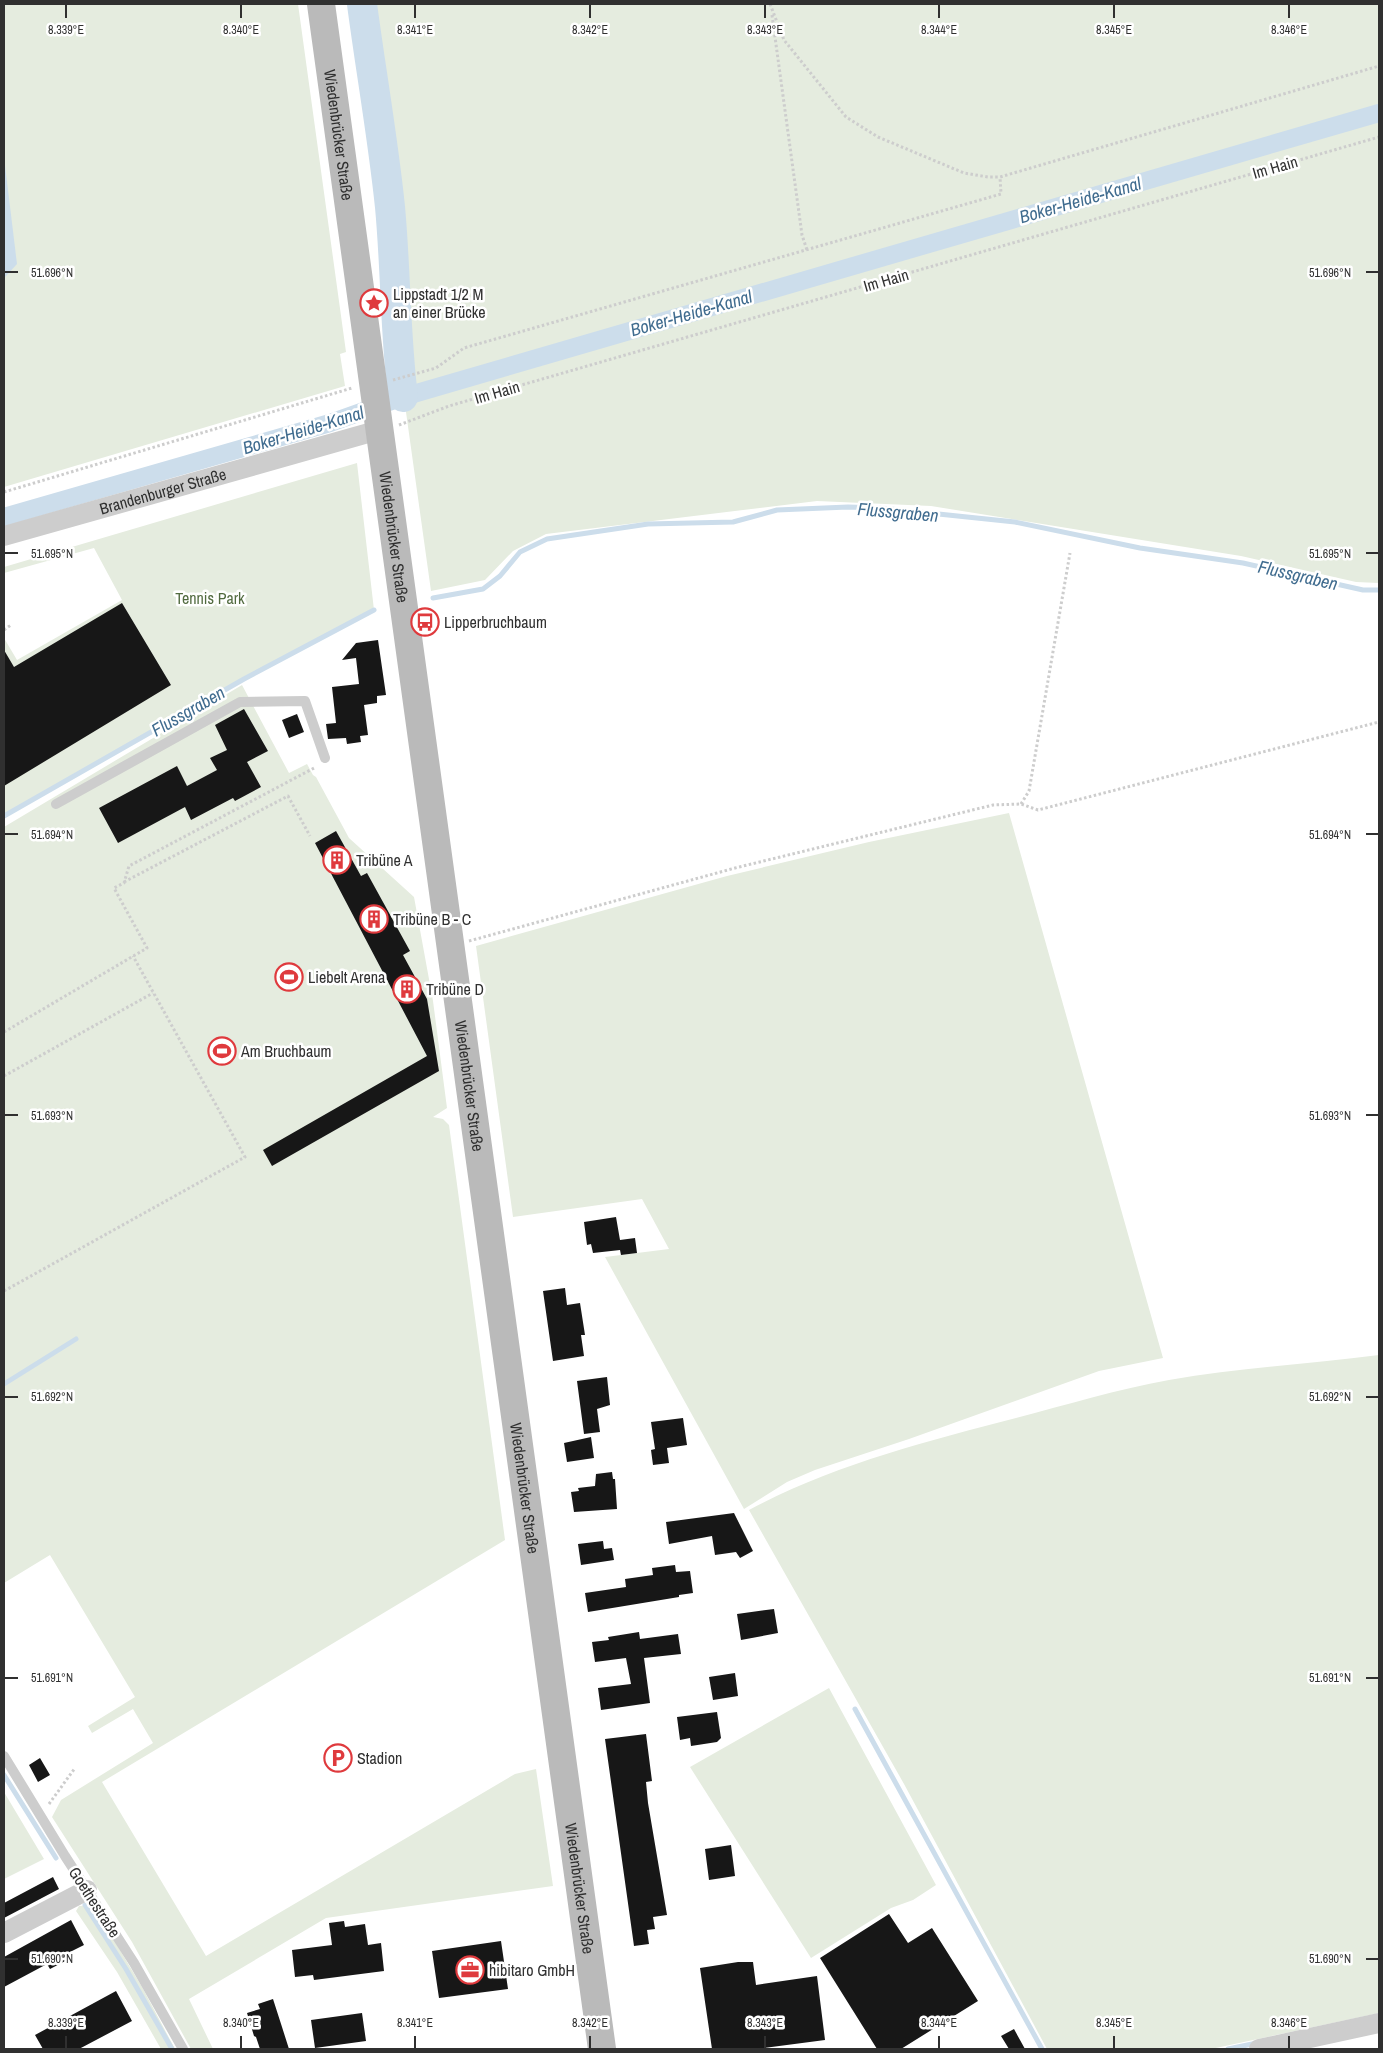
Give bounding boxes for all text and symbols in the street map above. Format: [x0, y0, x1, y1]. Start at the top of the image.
text: 8.339°E [48, 22, 84, 38]
text: 8.340°E [223, 22, 259, 38]
text: 8.341°E [397, 22, 433, 38]
text: 8.342°E [572, 22, 608, 38]
text: 8.343°E [747, 22, 783, 38]
text: 8.344°E [921, 22, 957, 38]
text: 8.345°E [1096, 22, 1132, 38]
text: 8.346°E [1271, 22, 1307, 38]
street label: Wiedenbrücker Straße [319, 68, 359, 202]
street label: Im Hain [1250, 150, 1300, 184]
water label: Boker-Heide-Kanal [1016, 170, 1144, 229]
street label: Im Hain [861, 263, 911, 297]
text: 51.696°N [31, 265, 73, 281]
text: 51.696°N [1309, 265, 1351, 281]
place label: Lippstadt 1/2 M an einer Brücke [393, 283, 486, 323]
water label: Boker-Heide-Kanal [627, 283, 755, 342]
place icon: Lippstadt 1/2 M an einer Brücke [359, 288, 389, 318]
street label: Im Hain [472, 375, 522, 409]
water label: Boker-Heide-Kanal [239, 399, 367, 460]
street label: Brandenburger Straße [97, 463, 229, 519]
street label: Wiedenbrücker Straße [374, 470, 414, 604]
water label: Flussgraben [856, 496, 940, 528]
text: 51.695°N [31, 546, 73, 562]
text: 51.695°N [1309, 546, 1351, 562]
water label: Flussgraben [1256, 554, 1340, 596]
park label: Tennis Park [175, 587, 245, 609]
bus stop icon: Lipperbruchbaum [410, 607, 440, 637]
place label: Lipperbruchbaum [444, 611, 547, 633]
water label: Flussgraben [147, 680, 229, 742]
text: 51.694°N [31, 827, 73, 843]
text: 51.694°N [1309, 827, 1351, 843]
building icon: Tribüne A [322, 845, 352, 875]
place label: Tribüne A [356, 849, 413, 871]
building icon: Tribüne B - C [359, 904, 389, 934]
place label: Tribüne B - C [393, 908, 471, 930]
sports icon: Liebelt Arena [274, 962, 304, 992]
place label: Liebelt Arena [308, 966, 386, 988]
building icon: Tribüne D [392, 974, 422, 1004]
place label: Tribüne D [426, 978, 484, 1000]
street label: Wiedenbrücker Straße [450, 1019, 490, 1153]
sports icon: Am Bruchbaum [207, 1036, 237, 1066]
place label: Am Bruchbaum [240, 1040, 331, 1062]
text: 51.693°N [31, 1108, 73, 1124]
text: 51.693°N [1309, 1108, 1351, 1124]
text: 51.692°N [31, 1389, 73, 1405]
text: 51.692°N [1309, 1389, 1351, 1405]
street label: Wiedenbrücker Straße [505, 1421, 545, 1555]
text: 51.691°N [31, 1670, 73, 1686]
text: 51.691°N [1309, 1670, 1351, 1686]
parking icon: Stadion [323, 1743, 353, 1773]
place label: Stadion [357, 1747, 402, 1769]
street label: Wiedenbrücker Straße [560, 1821, 600, 1955]
street label: Goethestraße [64, 1862, 126, 1942]
text: 51.690°N [31, 1951, 73, 1967]
text: 51.690°N [1309, 1951, 1351, 1967]
office icon: hibitaro GmbH [455, 1955, 485, 1985]
place label: hibitaro GmbH [489, 1959, 575, 1981]
text: 8.339°E [48, 2015, 84, 2031]
text: 8.340°E [223, 2015, 259, 2031]
text: 8.341°E [397, 2015, 433, 2031]
text: 8.342°E [572, 2015, 608, 2031]
text: 8.343°E [747, 2015, 783, 2031]
text: 8.344°E [921, 2015, 957, 2031]
text: 8.345°E [1096, 2015, 1132, 2031]
text: 8.346°E [1271, 2015, 1307, 2031]

